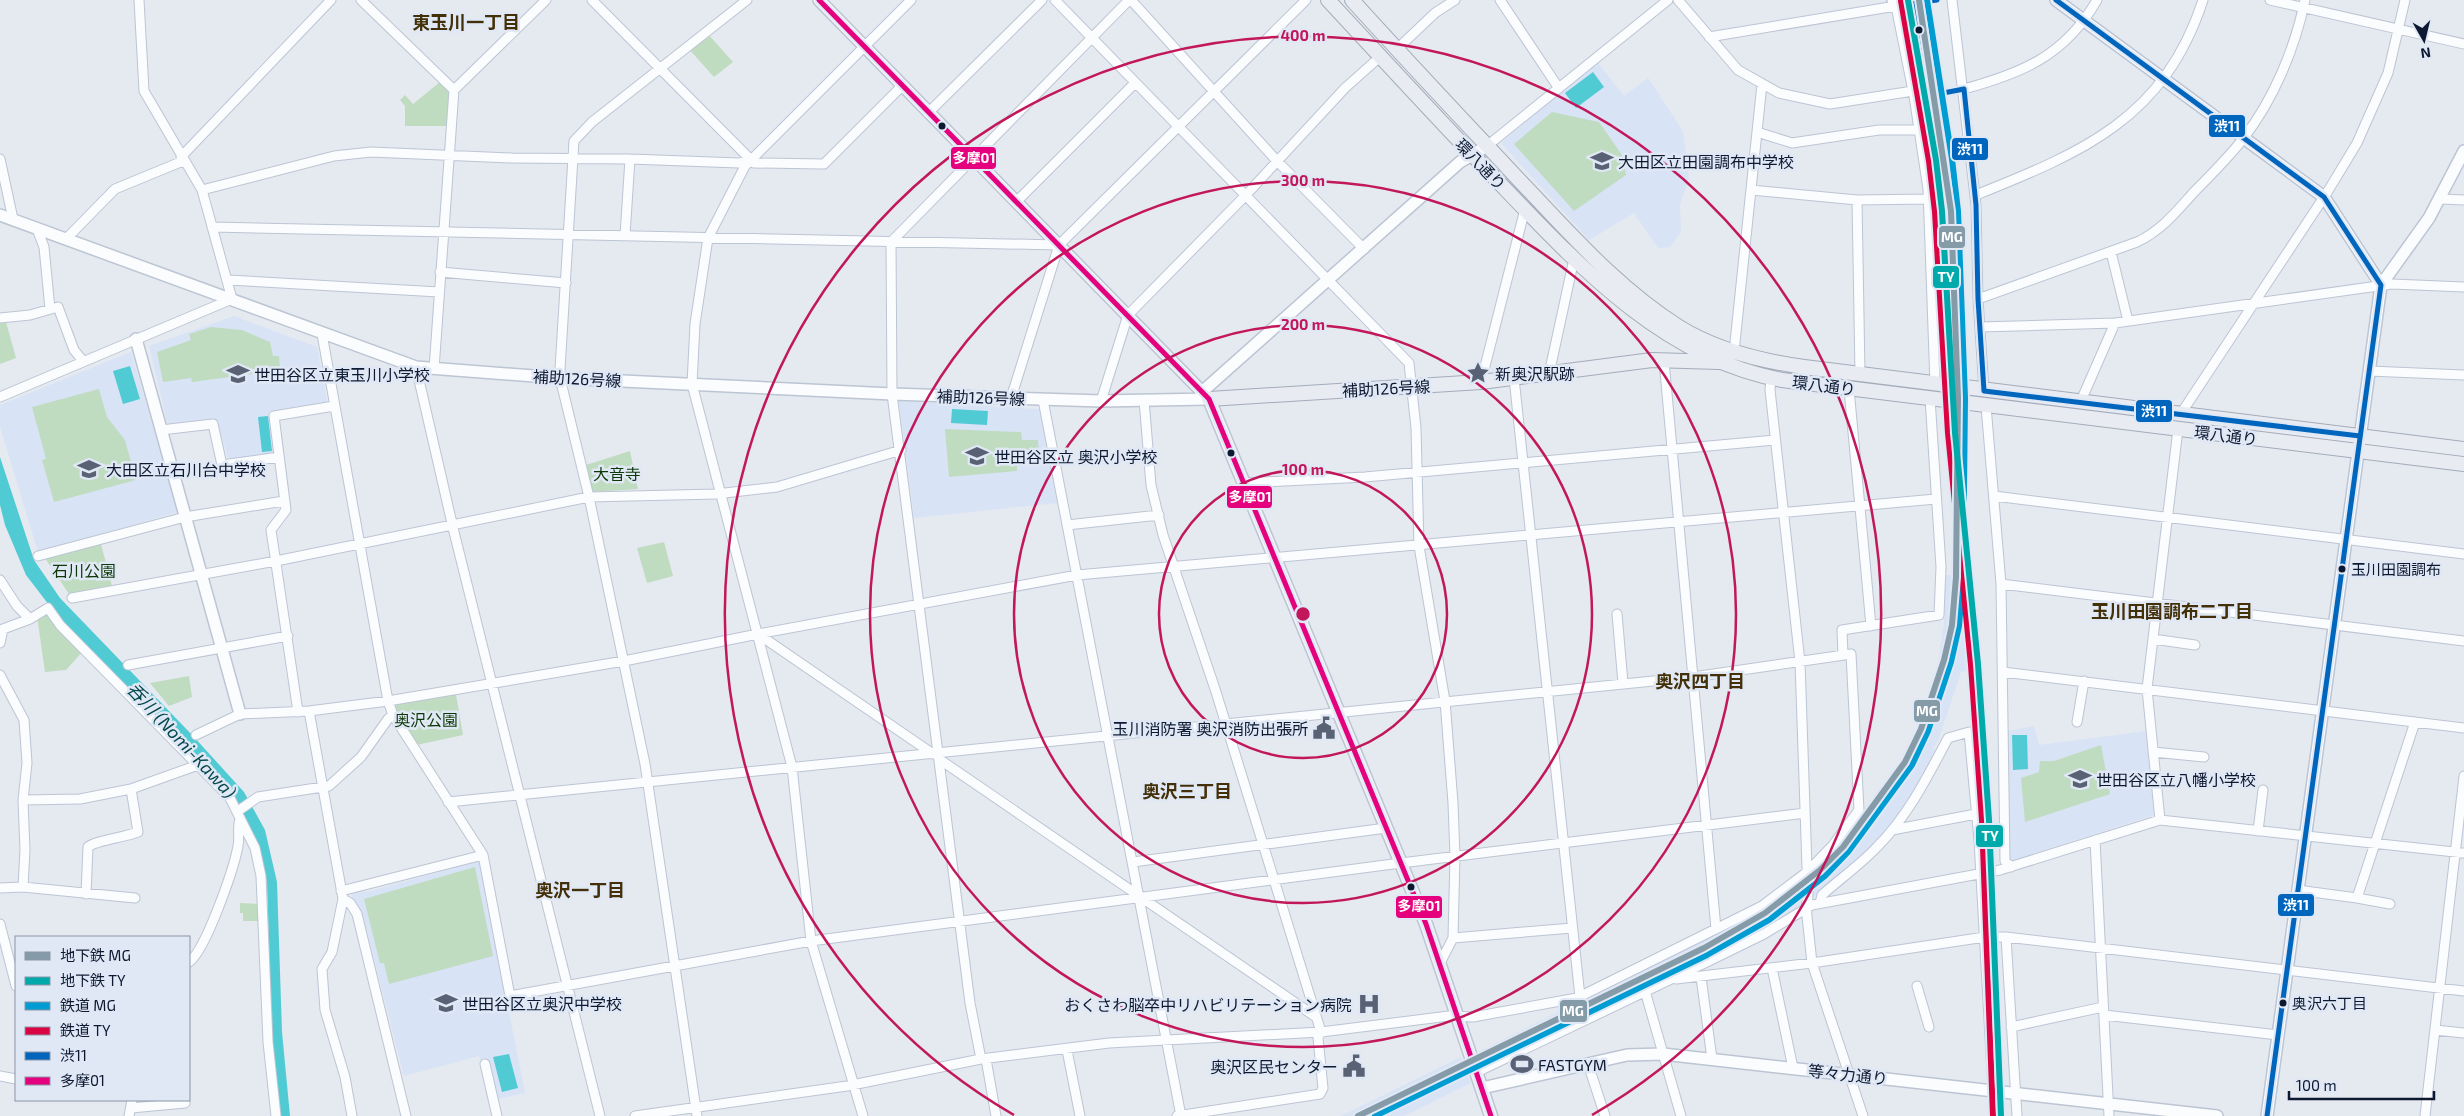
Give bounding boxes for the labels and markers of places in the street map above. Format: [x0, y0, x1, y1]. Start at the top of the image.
unlabelled marker [1914, 25, 1924, 35]
unlabelled marker [937, 121, 947, 131]
school or university icon: 大田区立田園調布中学校 [1589, 148, 1615, 174]
place label: 大田区立田園調布中学校 [1618, 152, 1794, 171]
place icon: 新奥沢駅跡 [1465, 360, 1491, 386]
school or university icon: 世田谷区立東玉川小学校 [225, 361, 251, 387]
place label: 新奥沢駅跡 [1495, 364, 1575, 383]
place label: 世田谷区立東玉川小学校 [254, 365, 430, 384]
school or university icon: 世田谷区立 奥沢小学校 [964, 443, 990, 469]
place label: 世田谷区立 奥沢小学校 [994, 447, 1158, 466]
unlabelled marker [1226, 448, 1236, 458]
school or university icon: 大田区立石川台中学校 [76, 456, 102, 482]
place label: 大田区立石川台中学校 [106, 460, 266, 479]
place label: 玉川田園調布 [2351, 560, 2441, 578]
marker: 玉川田園調布 [2337, 564, 2347, 574]
centre of rings [1294, 605, 1312, 623]
public building icon: 玉川消防署 奥沢消防出張所 [1311, 715, 1337, 741]
place label: 玉川消防署 奥沢消防出張所 [1112, 719, 1308, 738]
school or university icon: 世田谷区立八幡小学校 [2067, 766, 2093, 792]
place label: 世田谷区立八幡小学校 [2096, 770, 2256, 789]
unlabelled marker [1406, 882, 1416, 892]
school or university icon: 世田谷区立奥沢中学校 [433, 990, 459, 1016]
hospital icon: おくさわ脳卒中リハビリテーション病院 [1356, 991, 1382, 1017]
place label: 世田谷区立奥沢中学校 [462, 994, 622, 1013]
place label: 奥沢六丁目 [2292, 994, 2367, 1012]
place label: おくさわ脳卒中リハビリテーション病院 [1064, 995, 1352, 1014]
marker: 奥沢六丁目 [2278, 998, 2288, 1008]
sports icon: FASTGYM [1509, 1051, 1535, 1077]
public building icon: 奥沢区民センター [1341, 1053, 1367, 1079]
place label: FASTGYM [1538, 1055, 1607, 1074]
place label: 奥沢区民センター [1210, 1057, 1338, 1076]

